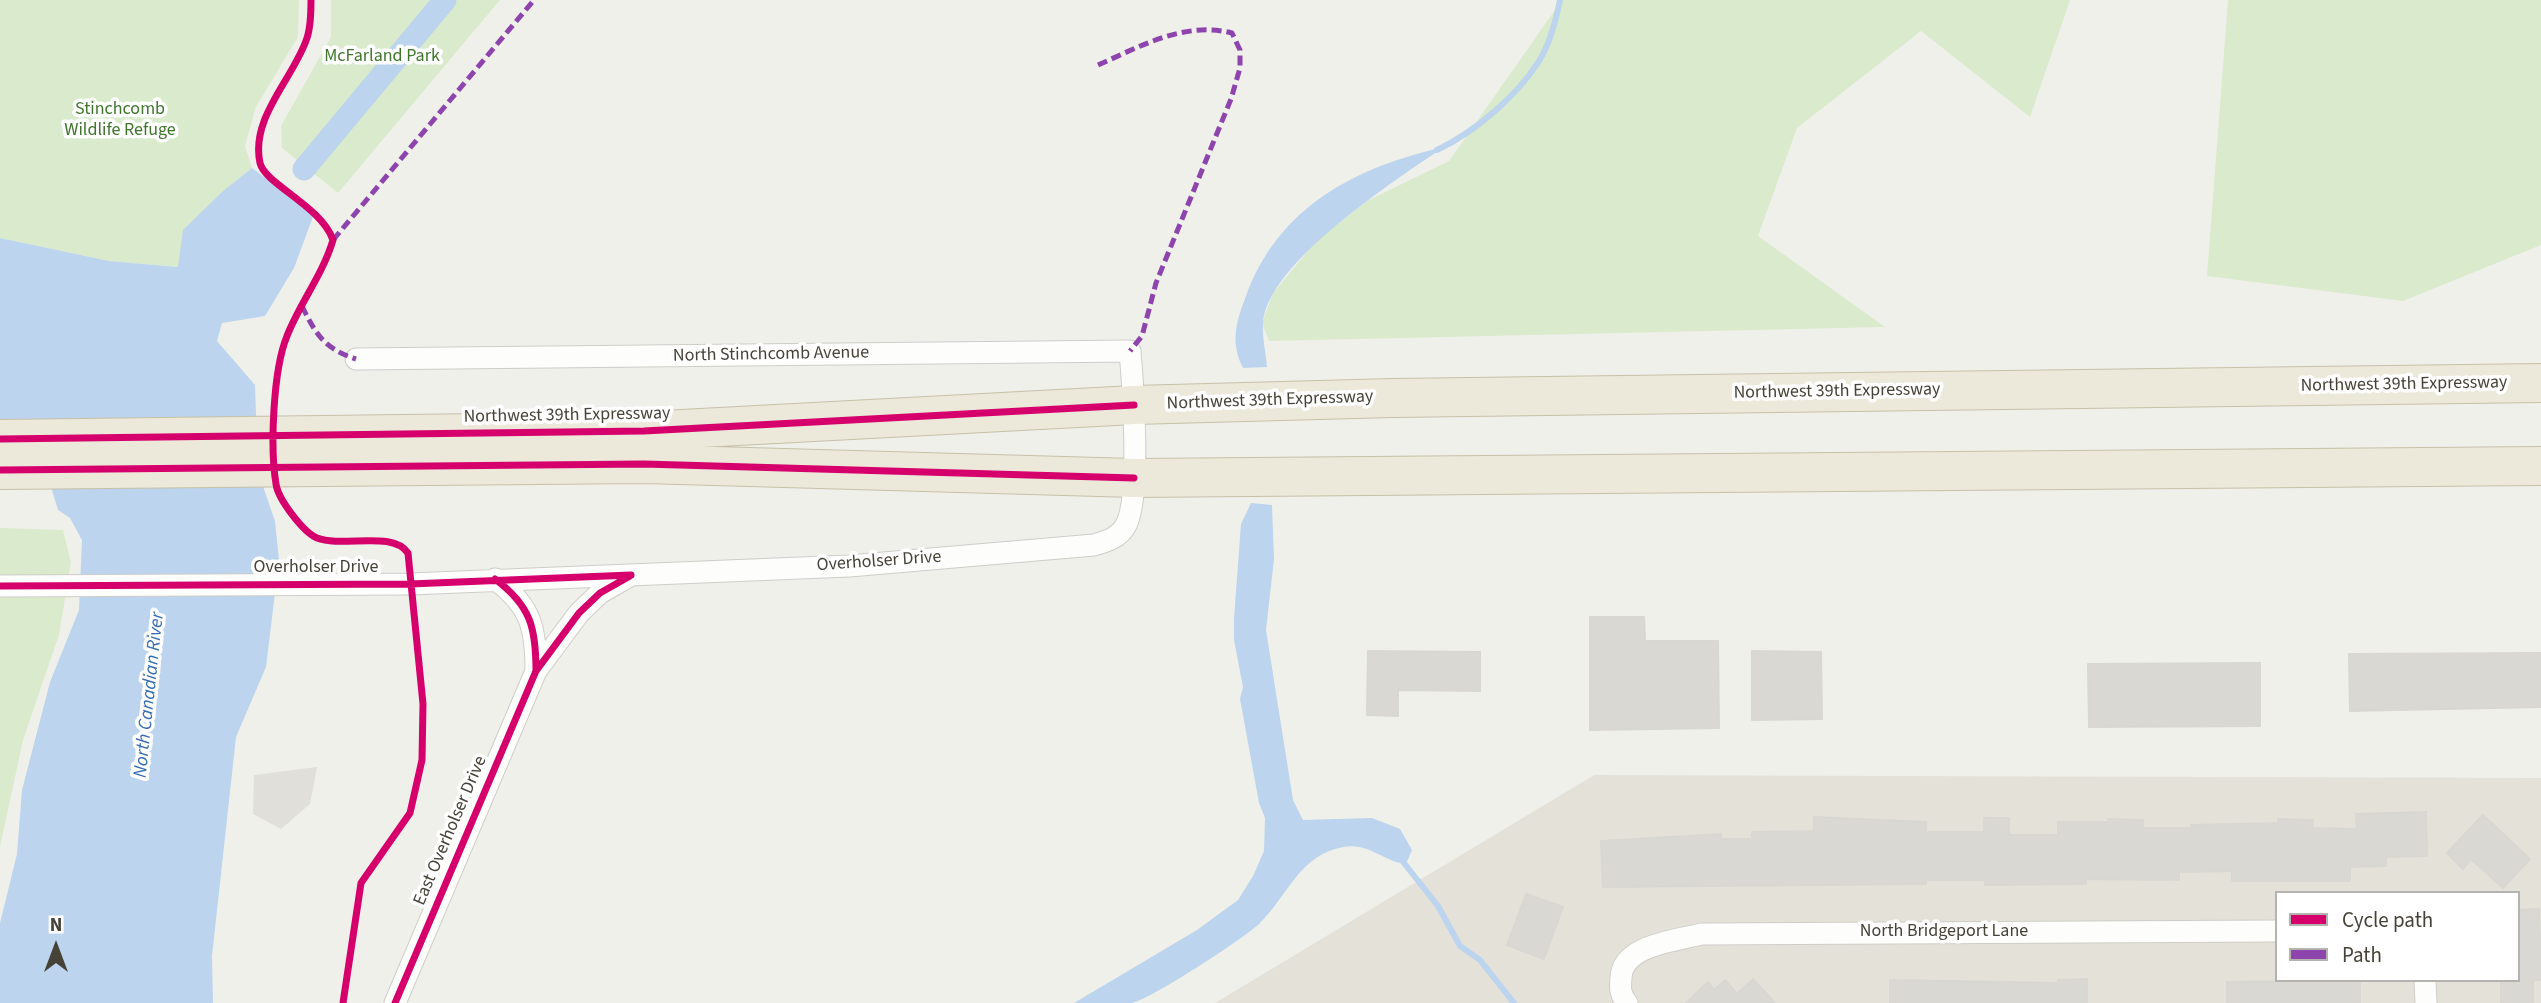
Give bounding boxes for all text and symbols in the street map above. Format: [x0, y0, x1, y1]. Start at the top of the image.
park label: McFarland Park [324, 46, 440, 68]
park label: Stinchcomb Wildlife Refuge [64, 99, 176, 142]
street label: North Stinchcomb Avenue [673, 342, 869, 368]
street label: Northwest 39th Expressway [2300, 372, 2508, 398]
street label: Northwest 39th Expressway [1733, 379, 1941, 405]
street label: Northwest 39th Expressway [1166, 387, 1374, 415]
street label: Northwest 39th Expressway [463, 403, 671, 429]
street label: Overholser Drive [816, 547, 942, 577]
street label: Overholser Drive [254, 557, 378, 579]
water label: North Canadian River [130, 611, 170, 779]
street label: East Overholser Drive [410, 753, 492, 909]
legend [2275, 891, 2520, 982]
text: Cycle path [2342, 905, 2433, 935]
north arrow [21, 912, 91, 982]
text: N [50, 912, 62, 939]
street label: North Bridgeport Lane [1860, 921, 2028, 943]
text: Path [2342, 940, 2382, 970]

